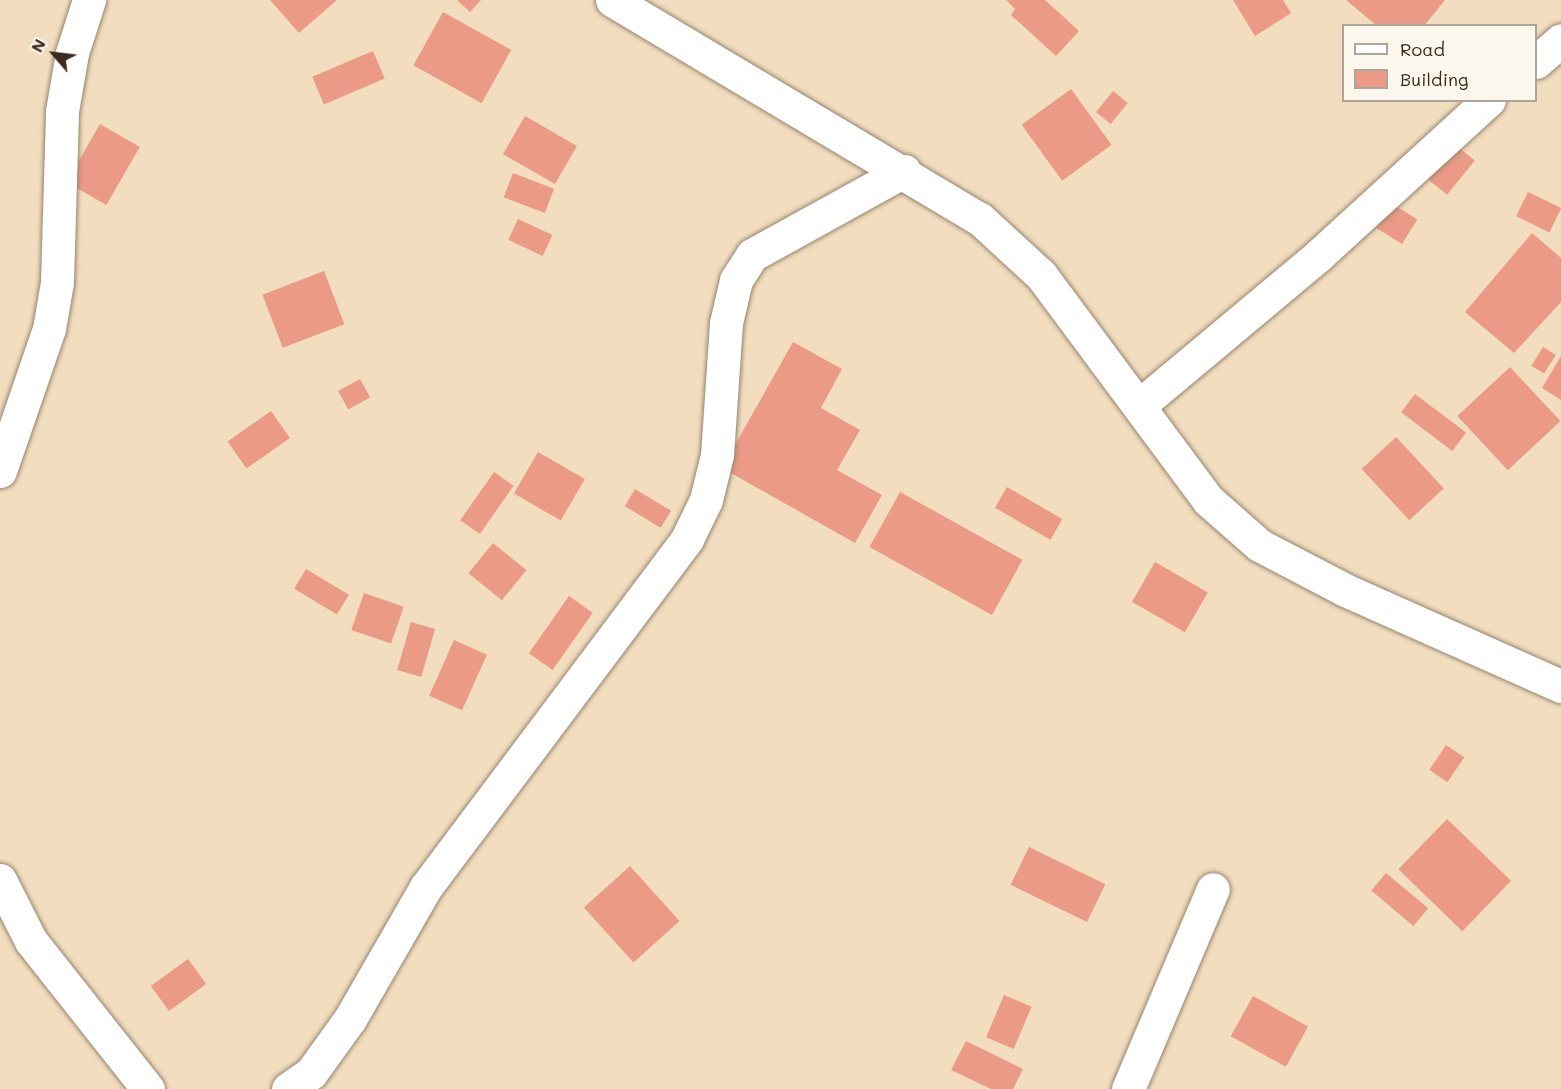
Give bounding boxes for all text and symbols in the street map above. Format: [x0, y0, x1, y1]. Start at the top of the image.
north arrow [24, 24, 84, 84]
legend [1342, 24, 1537, 102]
text: N [26, 35, 50, 56]
text: Road [1400, 37, 1445, 61]
text: Building [1400, 67, 1468, 91]

